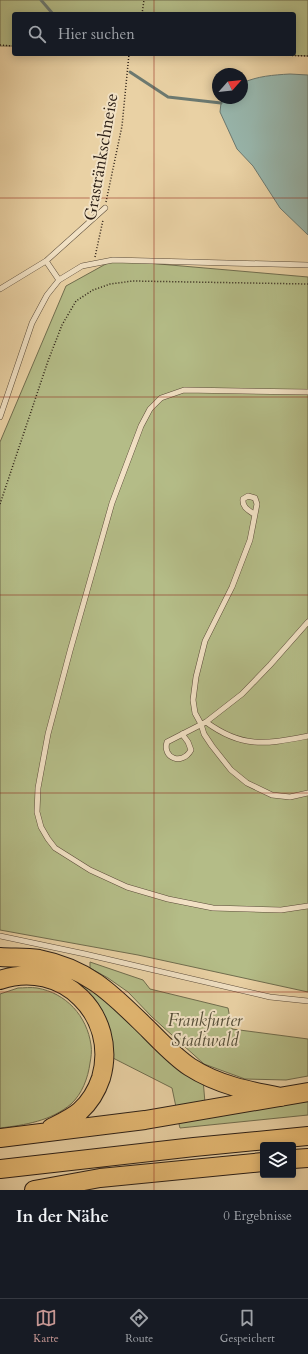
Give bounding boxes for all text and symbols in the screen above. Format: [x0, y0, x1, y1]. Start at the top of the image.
search box [12, 12, 296, 56]
icon: search [26, 23, 48, 45]
text: Hier suchen [58, 24, 135, 44]
north arrow [212, 68, 248, 104]
street label: Grastränkschneise [78, 92, 124, 222]
park label: Frankfurter Stadtwald [168, 1009, 243, 1052]
map controls [260, 1142, 296, 1178]
button: layers [260, 1142, 296, 1178]
text: In der Nähe [16, 1205, 109, 1228]
text: 0 Ergebnisse [223, 1207, 292, 1225]
tab: Karte [33, 1307, 59, 1346]
tab: Route [125, 1307, 153, 1346]
tab: Gespeichert [220, 1307, 275, 1346]

